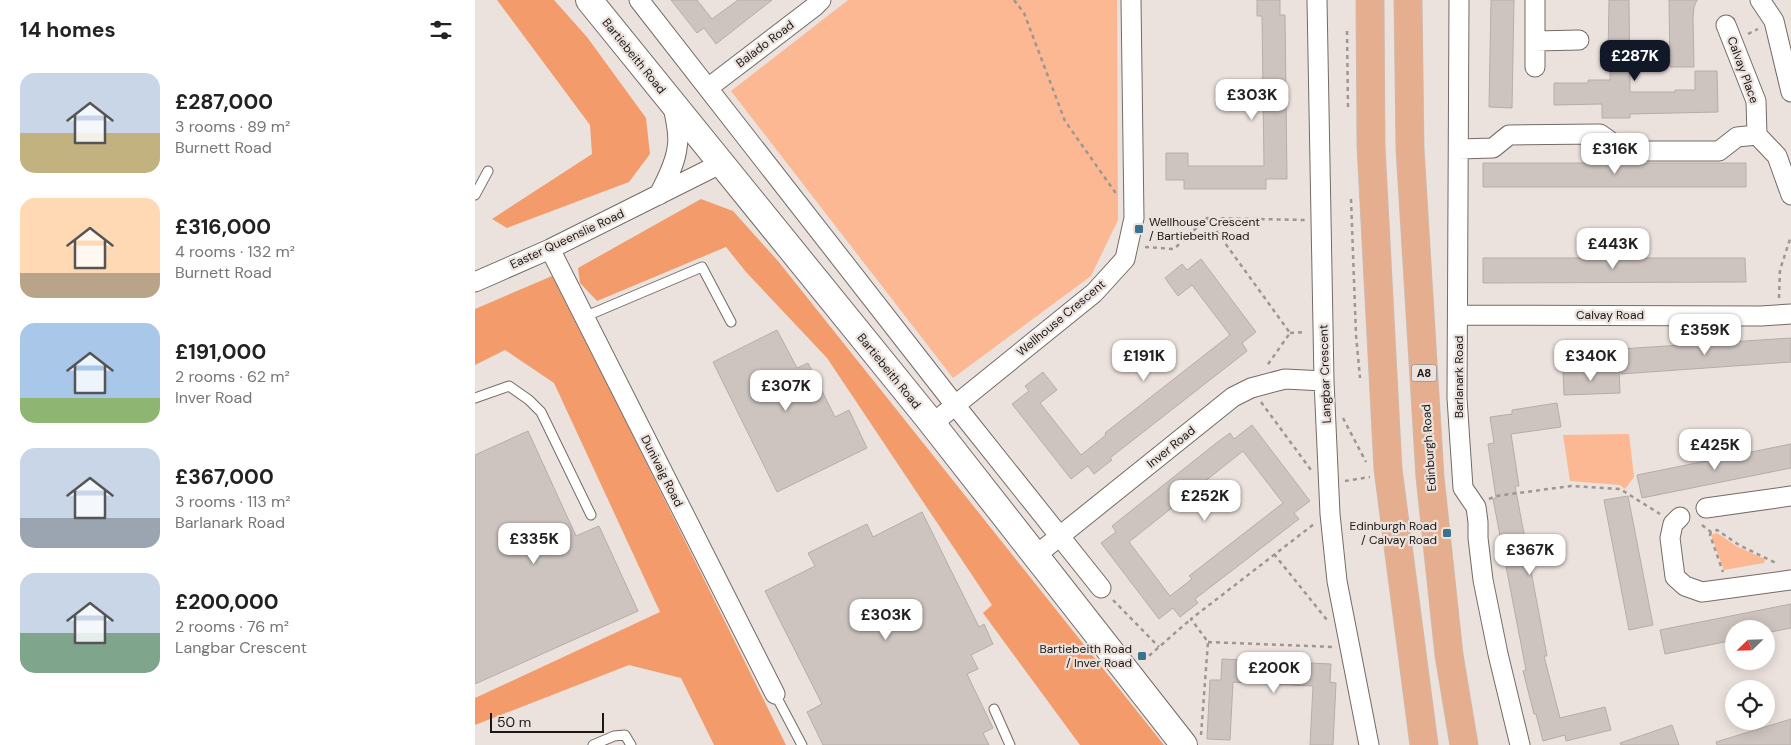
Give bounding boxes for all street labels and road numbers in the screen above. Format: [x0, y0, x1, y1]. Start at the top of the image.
street label: Bartiebeith Road [599, 15, 669, 97]
street label: Balado Road [733, 17, 797, 71]
street label: Calvay Place [1724, 34, 1763, 106]
street label: Easter Queenslie Road [507, 205, 627, 273]
street label: Wellhouse Crescent [1013, 276, 1109, 360]
street label: Calvay Road [1576, 307, 1644, 323]
street label: Langbar Crescent [1315, 324, 1335, 424]
street label: Bartiebeith Road [854, 330, 924, 412]
street label: Barlanark Road [1451, 336, 1467, 418]
road number: A8 [1411, 364, 1437, 382]
street label: Edinburgh Road [1418, 404, 1440, 492]
street label: Inver Road [1143, 423, 1199, 471]
street label: Dunivaig Road [637, 433, 687, 509]

